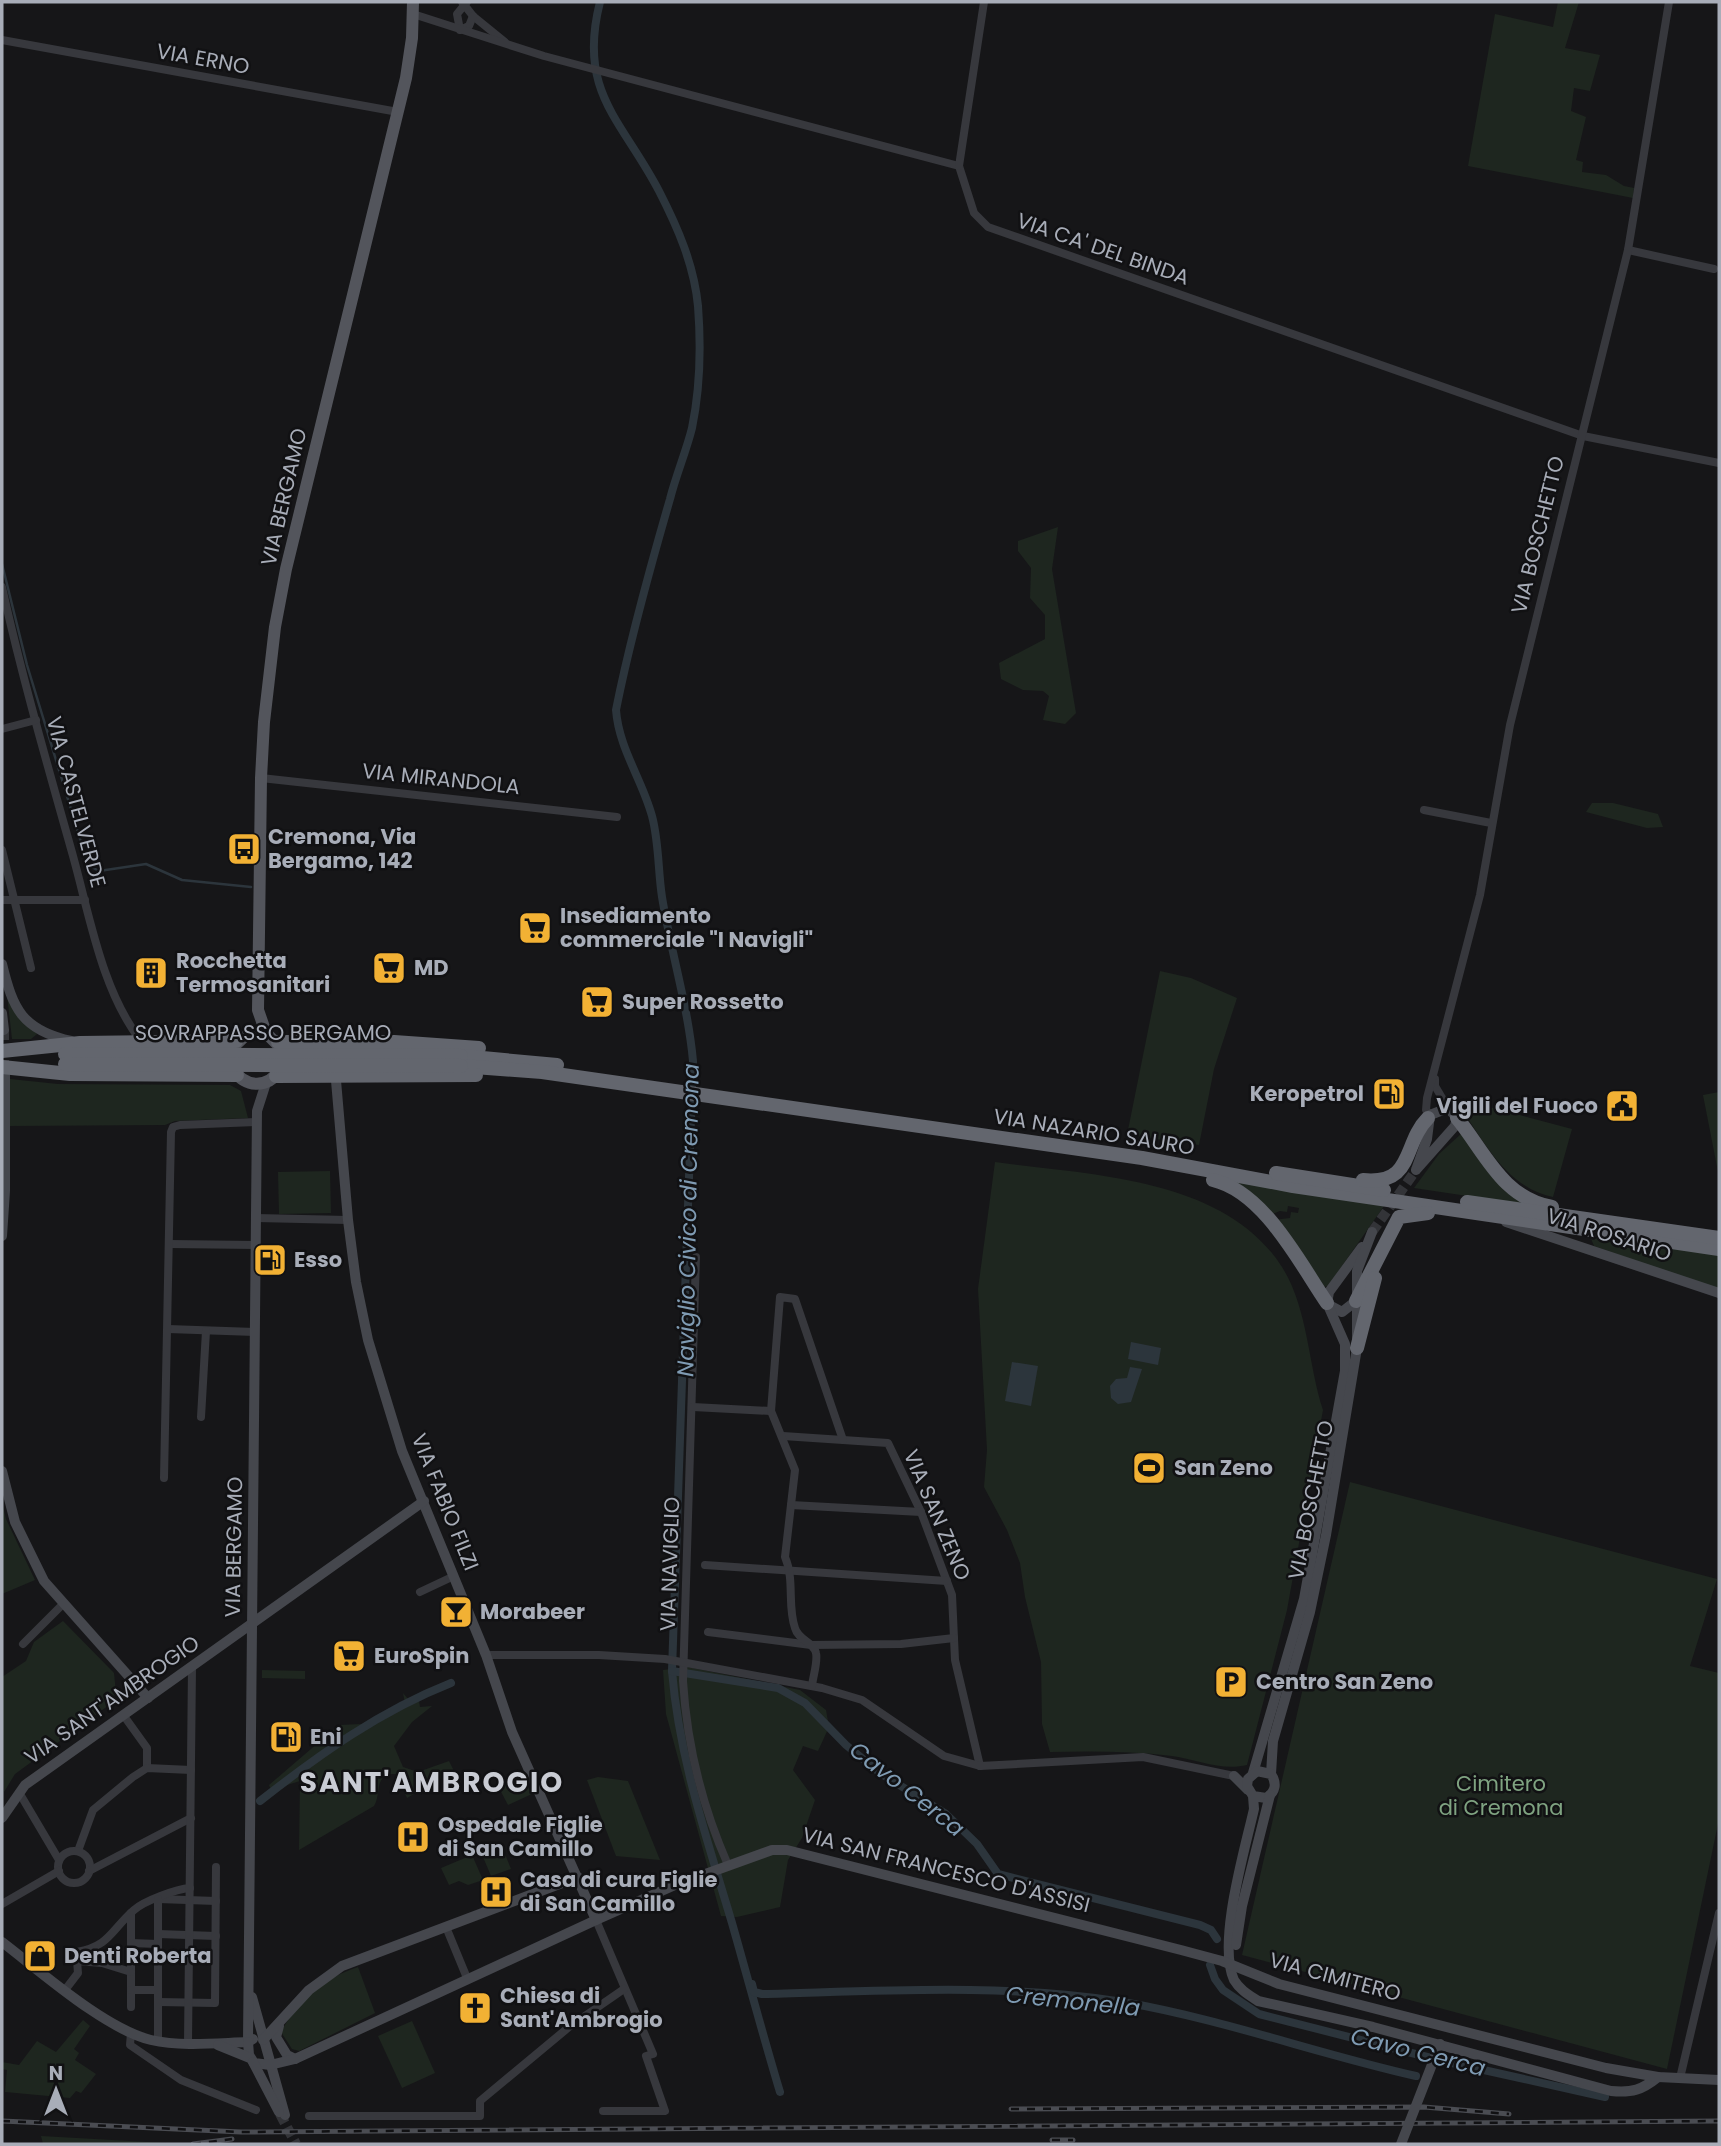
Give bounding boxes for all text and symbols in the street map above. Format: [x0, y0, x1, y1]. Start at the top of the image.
street label: VIA ERNO [154, 36, 252, 81]
street label: VIA CA' DEL BINDA [1013, 205, 1193, 292]
street label: VIA BERGAMO [254, 425, 313, 569]
street label: VIA BOSCHETTO [1504, 453, 1571, 617]
street label: VIA CASTELVERDE [40, 713, 113, 891]
street label: VIA MIRANDOLA [361, 756, 521, 801]
place label: Cremona, Via Bergamo, 142 [268, 822, 416, 875]
bus stop icon: Cremona, Via Bergamo, 142 [225, 830, 263, 868]
place label: Insediamento commerciale "I Navigli" [560, 901, 813, 954]
supermarket icon: Insediamento commerciale "I Navigli" [516, 909, 554, 947]
place label: Rocchetta Termosanitari [176, 946, 330, 999]
supermarket icon: MD [370, 949, 408, 987]
place label: MD [414, 953, 449, 982]
building icon: Rocchetta Termosanitari [132, 954, 170, 992]
supermarket icon: Super Rossetto [578, 983, 616, 1021]
place label: Super Rossetto [622, 987, 784, 1016]
street label: SOVRAPPASSO BERGAMO [135, 1018, 391, 1047]
water label: Naviglio Civico di Cremona [669, 1063, 707, 1377]
fuel station icon: Keropetrol [1370, 1075, 1408, 1113]
place label: Keropetrol [1250, 1079, 1364, 1108]
public building icon: Vigili del Fuoco [1603, 1087, 1641, 1125]
place label: Vigili del Fuoco [1436, 1091, 1598, 1120]
street label: VIA NAZARIO SAURO [991, 1101, 1197, 1162]
street label: VIA ROSARIO [1543, 1201, 1675, 1268]
fuel station icon: Esso [251, 1241, 289, 1279]
place label: Esso [294, 1245, 342, 1274]
street label: VIA BOSCHETTO [1281, 1418, 1340, 1582]
street label: VIA FABIO FILZI [405, 1429, 486, 1575]
street label: VIA SAN ZENO [897, 1445, 978, 1585]
sports icon: San Zeno [1130, 1449, 1168, 1487]
place label: San Zeno [1174, 1453, 1273, 1482]
street label: VIA BERGAMO [218, 1476, 249, 1618]
street label: VIA NAVIGLIO [653, 1496, 686, 1632]
bar icon: Morabeer [437, 1593, 475, 1631]
place label: Morabeer [480, 1597, 585, 1626]
street label: VIA SANT'AMBROGIO [18, 1628, 205, 1771]
supermarket icon: EuroSpin [330, 1637, 368, 1675]
place label: EuroSpin [374, 1641, 469, 1670]
parking icon: Centro San Zeno [1212, 1663, 1250, 1701]
place label: Centro San Zeno [1256, 1667, 1433, 1696]
fuel station icon: Eni [267, 1718, 305, 1756]
place label: Eni [310, 1722, 342, 1751]
water label: Cavo Cerca [843, 1734, 971, 1844]
district label: SANT'AMBROGIO [300, 1763, 564, 1802]
park label: Cimitero di Cremona [1439, 1769, 1563, 1822]
place label: Ospedale Figlie di San Camillo [438, 1810, 603, 1863]
hospital icon: Ospedale Figlie di San Camillo [394, 1818, 432, 1856]
street label: VIA SAN FRANCESCO D'ASSISI [799, 1820, 1093, 1919]
place label: Casa di cura Figlie di San Camillo [520, 1865, 717, 1918]
hospital icon: Casa di cura Figlie di San Camillo [477, 1873, 515, 1911]
shop icon: Denti Roberta [21, 1937, 59, 1975]
place label: Denti Roberta [64, 1941, 212, 1970]
street label: VIA CIMITERO [1266, 1945, 1404, 2008]
water label: Cremonella [1004, 1978, 1142, 2024]
place label: Chiesa di Sant'Ambrogio [500, 1981, 663, 2034]
church icon: Chiesa di Sant'Ambrogio [456, 1989, 494, 2027]
water label: Cavo Cerca [1347, 2020, 1489, 2084]
north arrow [21, 2055, 91, 2125]
text: N [49, 2060, 63, 2087]

